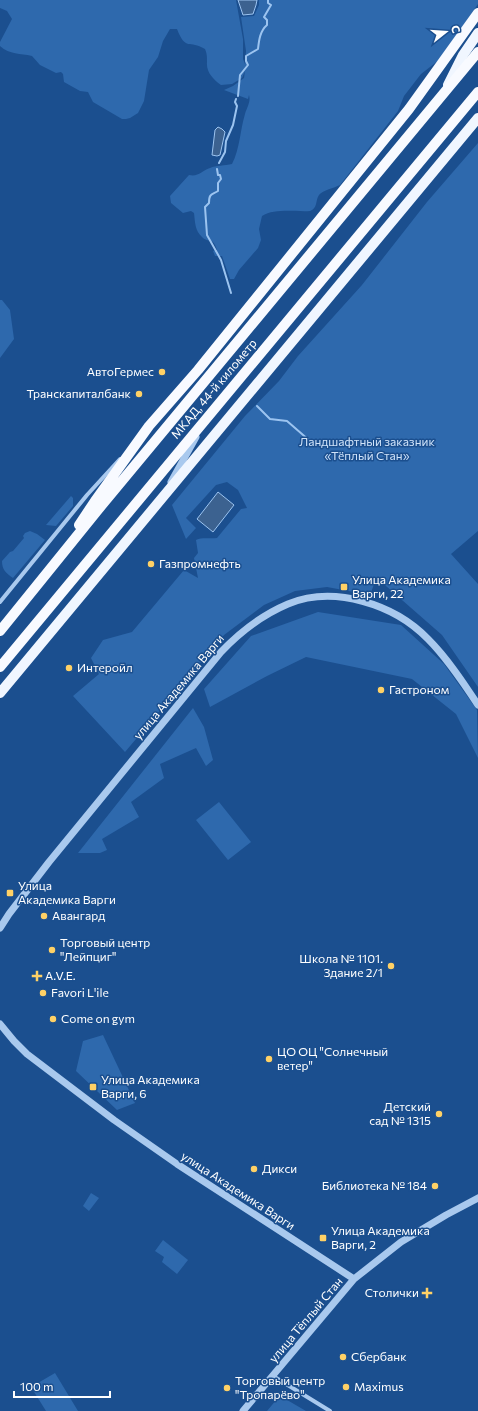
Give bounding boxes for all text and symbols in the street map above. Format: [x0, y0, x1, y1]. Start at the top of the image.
north arrow [426, 12, 466, 52]
text: С [449, 23, 463, 35]
street label: МКАД, 44-й километр [167, 336, 259, 441]
place label: АвтоГермес [87, 364, 154, 378]
marker: АвтоГермес [157, 367, 167, 377]
place label: Транскапиталбанк [26, 386, 132, 400]
marker: Транскапиталбанк [134, 389, 144, 399]
park label: Ландшафтный заказник «Тёплый Стан» [299, 434, 435, 462]
place label: Газпромнефть [159, 556, 241, 570]
marker: Газпромнефть [146, 559, 156, 569]
place label: Улица Академика Варги, 22 [352, 572, 451, 600]
marker: Улица Академика Варги, 22 [339, 582, 349, 592]
street label: улица Академика Варги [130, 631, 226, 742]
place label: Интеройл [77, 660, 133, 674]
marker: Интеройл [64, 663, 74, 673]
place label: Гастроном [389, 682, 449, 696]
marker: Гастроном [376, 685, 386, 695]
place label: Улица Академика Варги [18, 878, 116, 906]
marker: Улица Академика Варги [5, 888, 15, 898]
place label: Авангард [52, 908, 105, 922]
marker: Авангард [39, 911, 49, 921]
place label: Торговый центр "Лейпциг" [60, 935, 150, 963]
marker: Торговый центр "Лейпциг" [47, 945, 57, 955]
place label: Школа № 1101. Здание 2/1 [299, 951, 383, 979]
marker: Школа № 1101. Здание 2/1 [386, 961, 396, 971]
place label: A.V.E. [45, 968, 76, 982]
marker: A.V.E. [32, 971, 42, 981]
place label: Favori L'ile [51, 985, 109, 999]
marker: Favori L'ile [38, 988, 48, 998]
place label: Come on gym [61, 1011, 135, 1025]
marker: Come on gym [48, 1014, 58, 1024]
place label: ЦО ОЦ "Солнечный ветер" [277, 1044, 388, 1072]
marker: ЦО ОЦ "Солнечный ветер" [264, 1054, 274, 1064]
place label: Улица Академика Варги, 6 [101, 1072, 200, 1100]
marker: Улица Академика Варги, 6 [88, 1082, 98, 1092]
place label: Детский сад № 1315 [369, 1099, 431, 1127]
marker: Детский сад № 1315 [434, 1109, 444, 1119]
street label: улица Академика Варги [179, 1148, 298, 1232]
place label: Дикси [262, 1161, 297, 1175]
marker: Дикси [249, 1164, 259, 1174]
place label: Библиотека № 184 [322, 1178, 427, 1192]
marker: Библиотека № 184 [430, 1181, 440, 1191]
place label: Улица Академика Варги, 2 [331, 1223, 430, 1251]
marker: Улица Академика Варги, 2 [318, 1233, 328, 1243]
street label: улица Тёплый Стан [266, 1274, 345, 1365]
place label: Столички [365, 1285, 419, 1299]
marker: Столички [422, 1288, 432, 1298]
place label: Сбербанк [351, 1349, 407, 1363]
marker: Сбербанк [338, 1352, 348, 1362]
scale bar [14, 1373, 110, 1399]
place label: Торговый центр "Тропарёво" [235, 1373, 325, 1401]
text: 100 m [20, 1379, 54, 1393]
place label: Maximus [354, 1379, 404, 1393]
marker: Maximus [341, 1382, 351, 1392]
marker: Торговый центр "Тропарёво" [222, 1383, 232, 1393]

